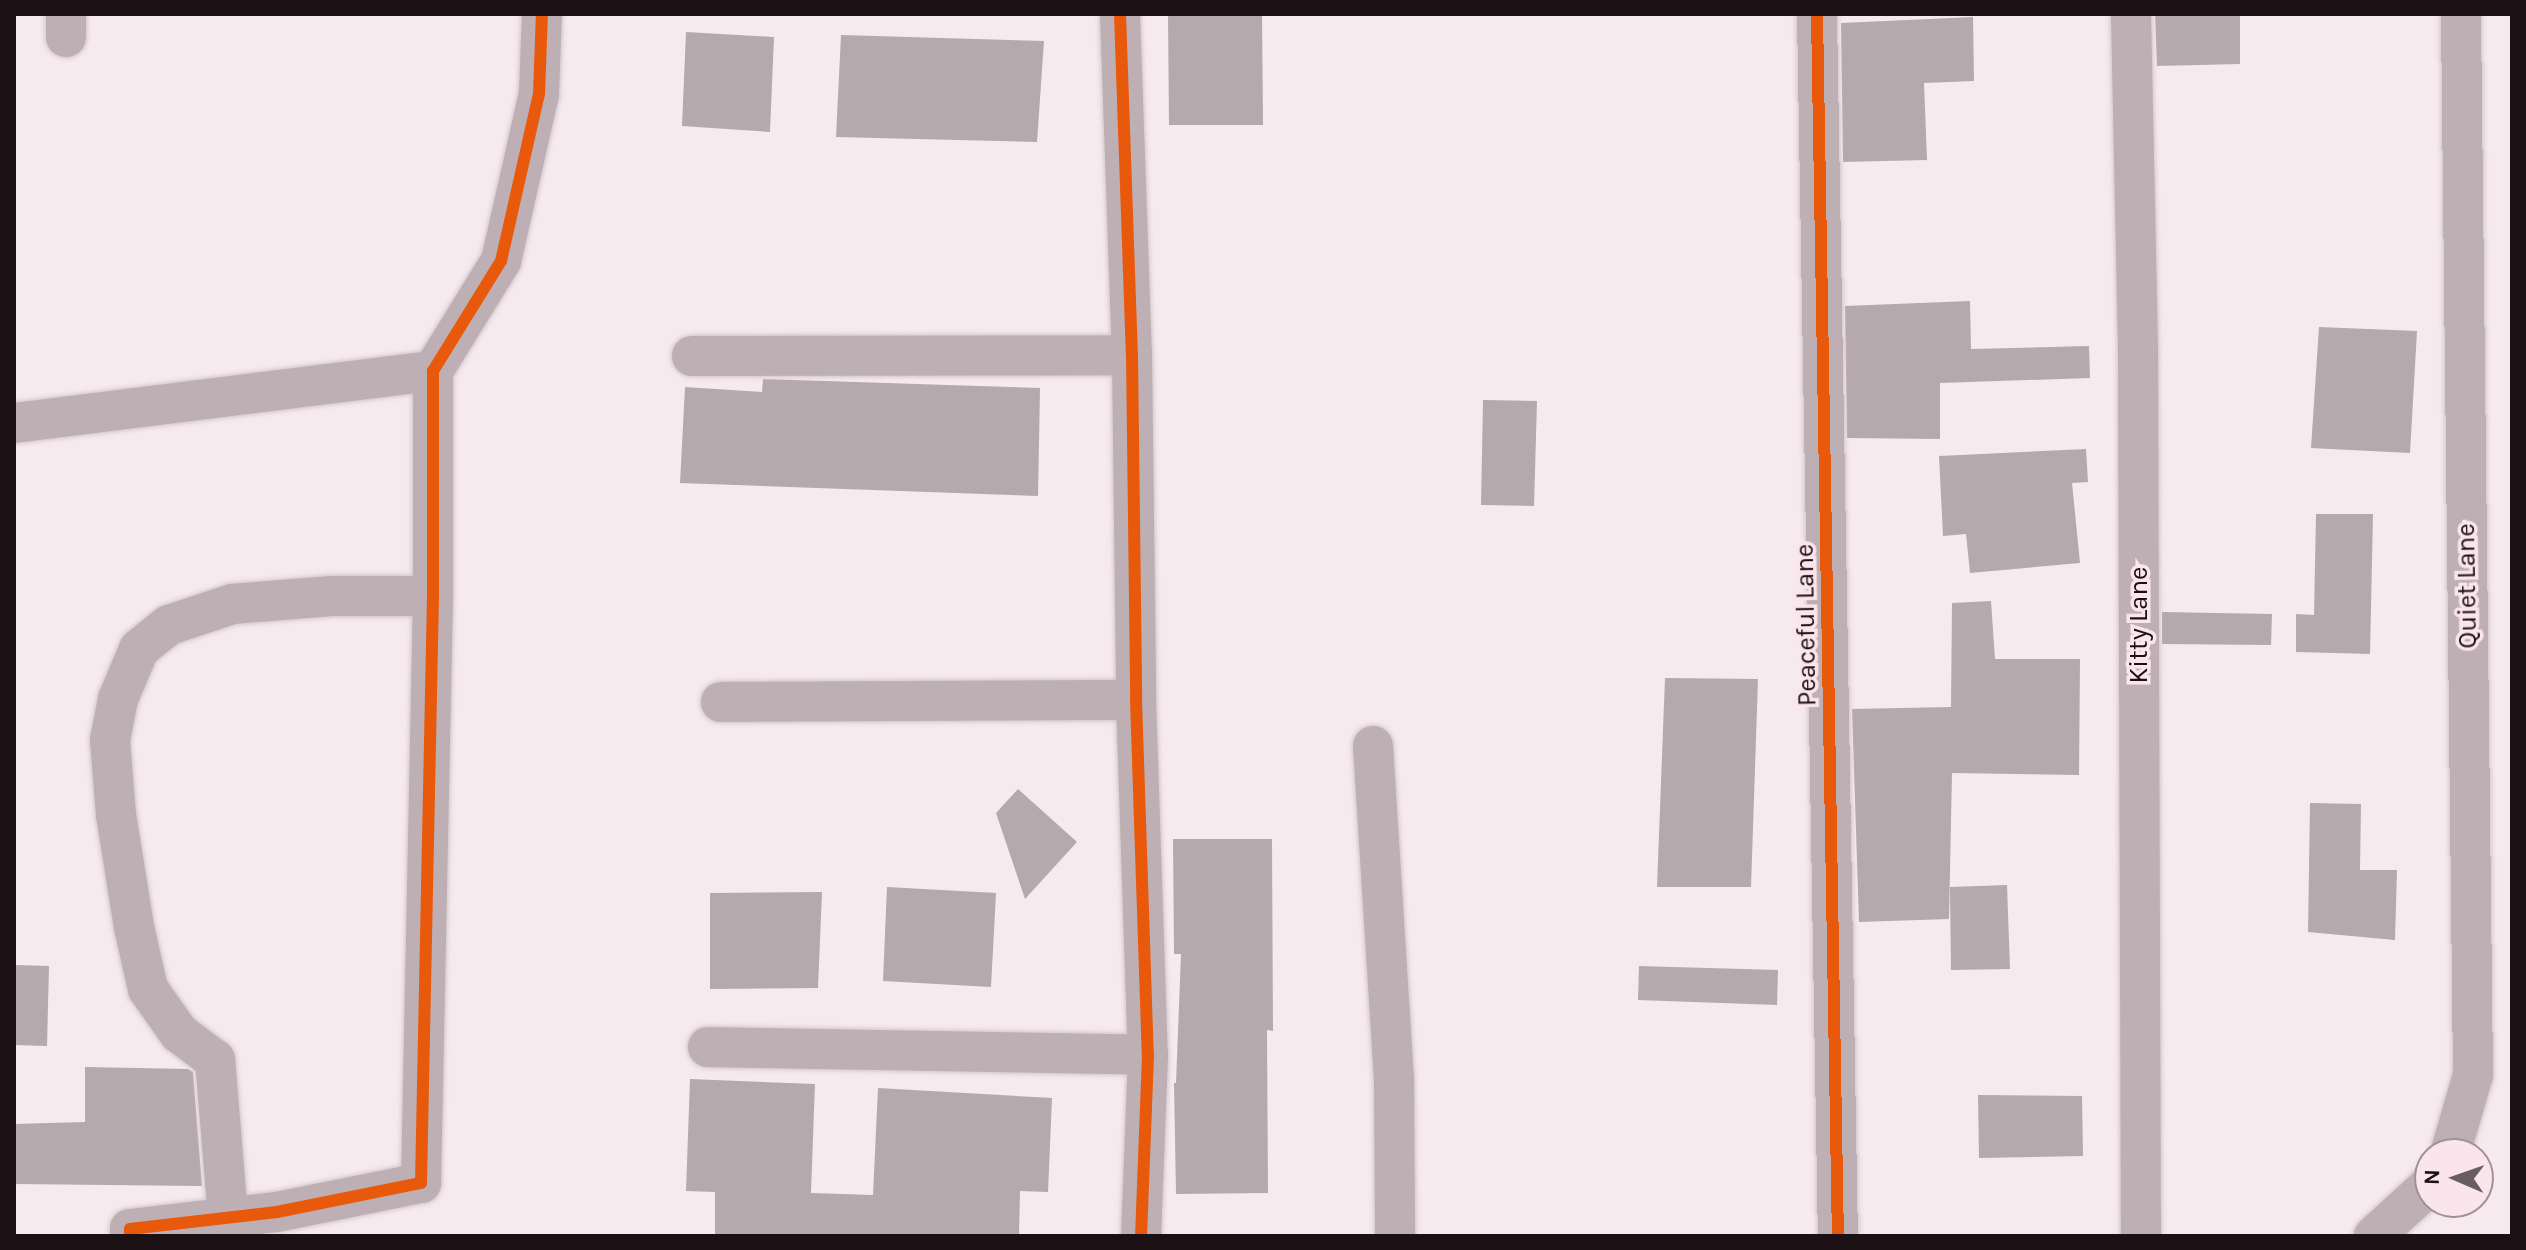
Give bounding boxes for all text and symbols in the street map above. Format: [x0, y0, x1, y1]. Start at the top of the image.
street label: Quiet Lane [2450, 523, 2484, 649]
street label: Peaceful Lane [1789, 544, 1823, 706]
street label: Kitty Lane [2123, 567, 2155, 683]
north arrow [2414, 1138, 2494, 1218]
text: N [2419, 1169, 2445, 1186]

